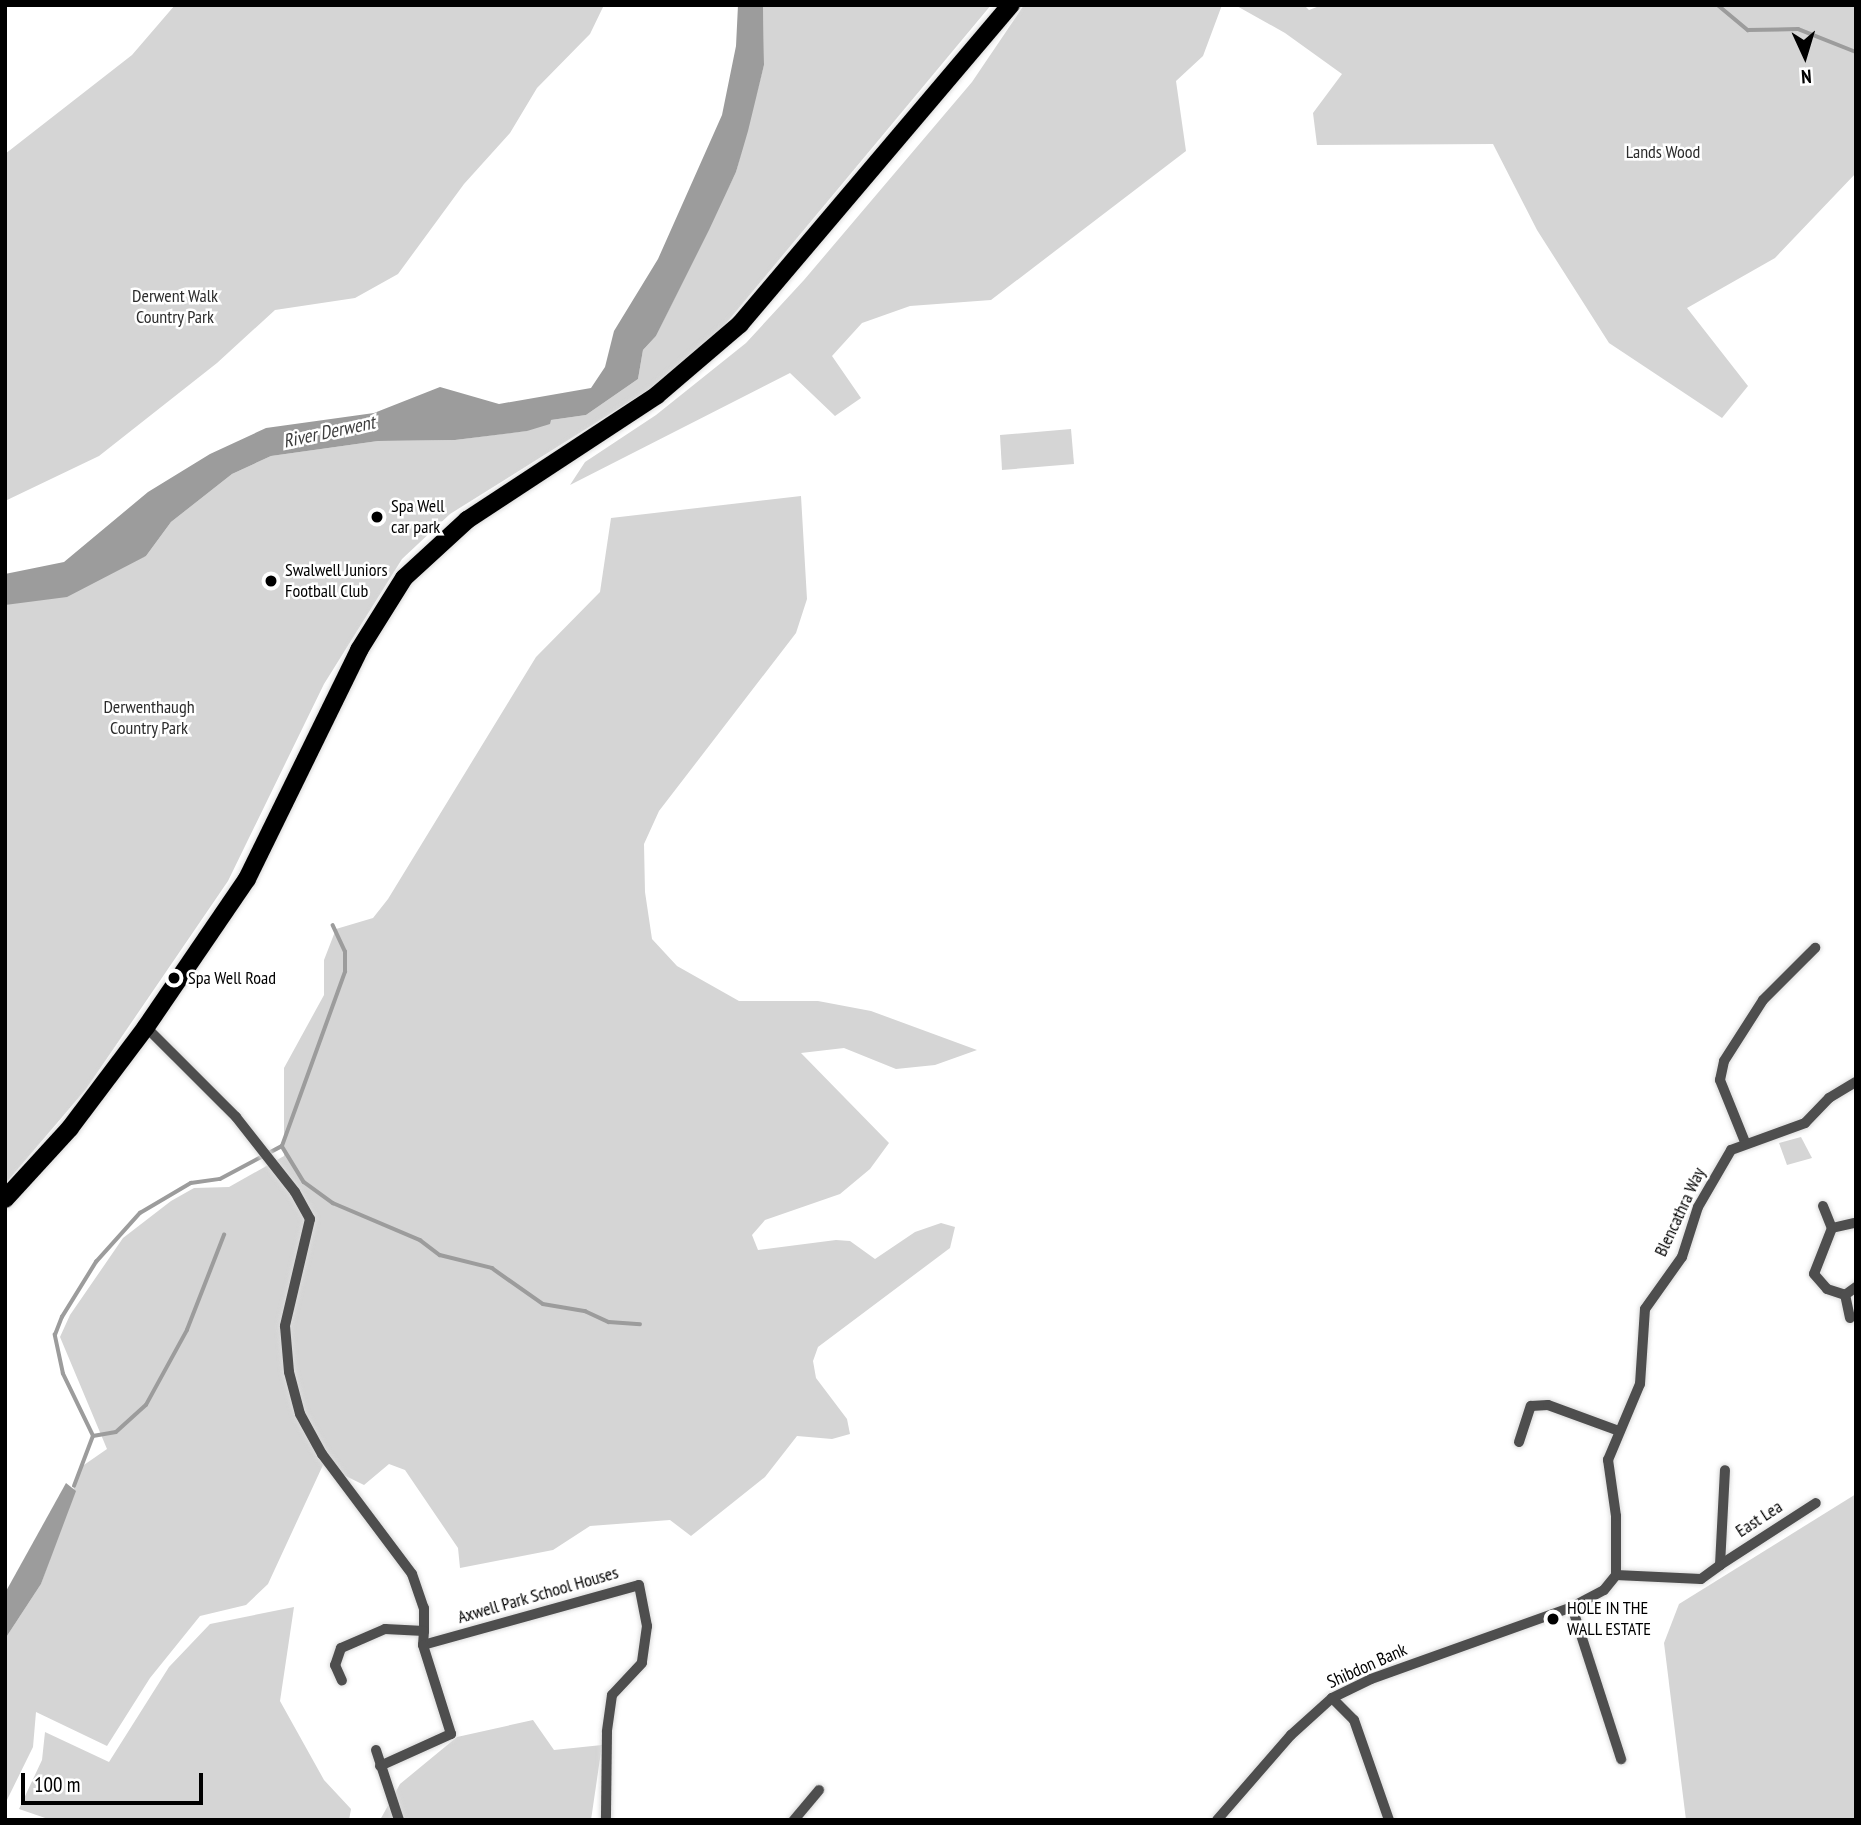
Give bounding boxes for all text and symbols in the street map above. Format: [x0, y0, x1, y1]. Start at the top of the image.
north arrow [1770, 21, 1840, 91]
text: N [1801, 65, 1812, 89]
park label: Lands Wood [1626, 141, 1700, 163]
park label: Derwent Walk Country Park [132, 286, 218, 328]
water label: River Derwent [281, 411, 377, 453]
place label: Spa Well car park [391, 496, 445, 538]
marker: Spa Well car park [369, 509, 385, 525]
place label: Swalwell Juniors Football Club [285, 560, 388, 602]
marker: Swalwell Juniors Football Club [263, 573, 279, 589]
park label: Derwenthaugh Country Park [103, 697, 195, 740]
place label: Spa Well Road [188, 967, 276, 989]
marker: Spa Well Road [166, 970, 182, 986]
street label: Blencathra Way [1650, 1164, 1710, 1260]
street label: East Lea [1732, 1496, 1786, 1542]
street label: Axwell Park School Houses [455, 1562, 621, 1628]
place label: HOLE IN THE WALL ESTATE [1567, 1598, 1652, 1640]
marker: HOLE IN THE WALL ESTATE [1545, 1611, 1561, 1627]
street label: Shibdon Bank [1324, 1639, 1410, 1693]
scale bar [24, 1758, 206, 1802]
text: 100 m [34, 1771, 80, 1798]

